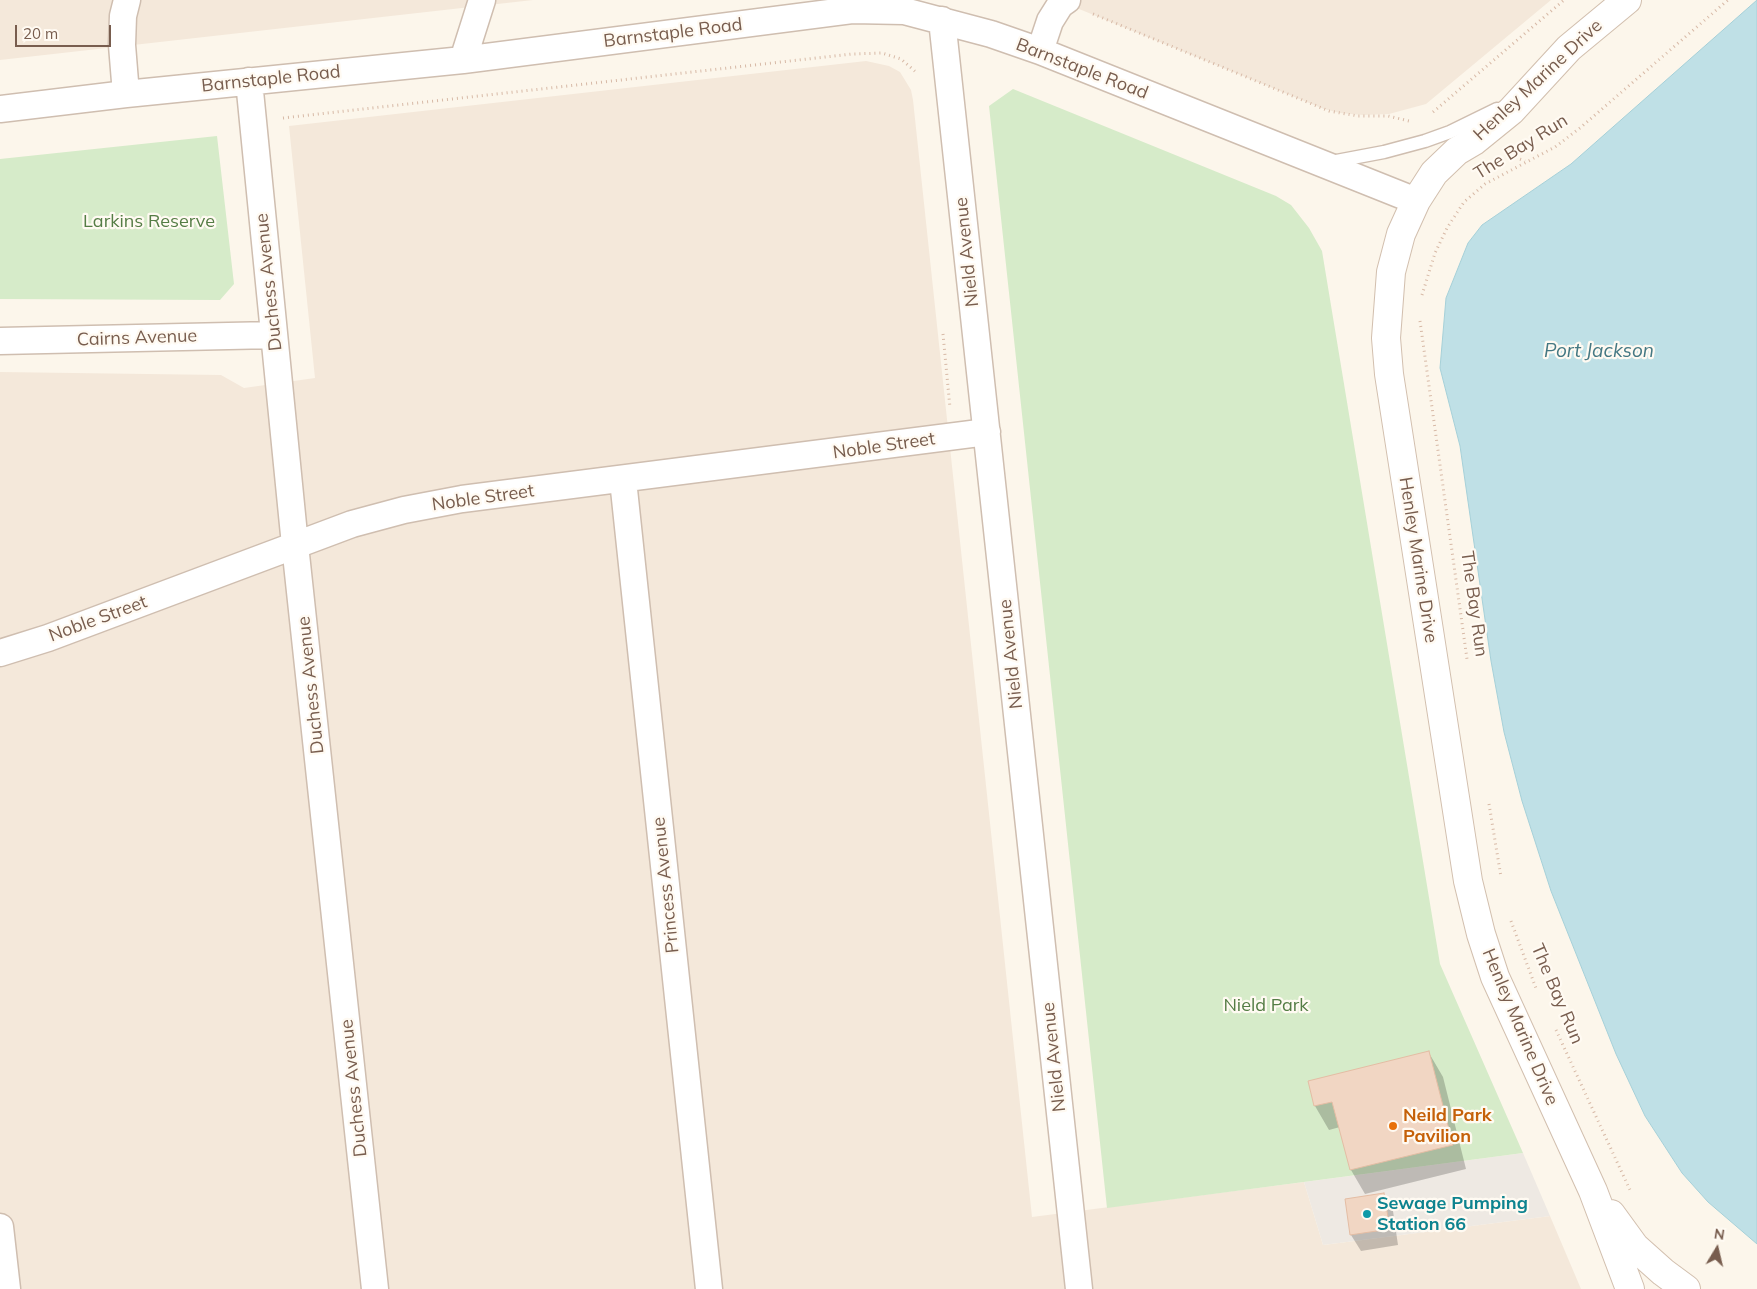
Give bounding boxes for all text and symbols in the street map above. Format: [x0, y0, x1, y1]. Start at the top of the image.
street label: Barnstaple Road [602, 14, 744, 52]
scale bar [18, 15, 114, 47]
street label: Henley Marine Drive [1469, 15, 1607, 145]
text: 20 m [23, 24, 58, 43]
street label: Barnstaple Road [1013, 34, 1151, 104]
street label: Barnstaple Road [200, 61, 342, 97]
street label: The Bay Run [1470, 110, 1572, 184]
street label: Nield Avenue [951, 196, 983, 308]
park label: Larkins Reserve [83, 211, 215, 233]
street label: Duchess Avenue [251, 212, 287, 352]
street label: Cairns Avenue [76, 325, 198, 351]
water label: Port Jackson [1544, 340, 1654, 362]
street label: Noble Street [831, 428, 937, 464]
street label: Henley Marine Drive [1394, 475, 1442, 645]
street label: Noble Street [430, 480, 536, 516]
street label: The Bay Run [1456, 550, 1492, 658]
street label: Noble Street [46, 591, 150, 647]
street label: Nield Avenue [995, 598, 1027, 710]
street label: Duchess Avenue [293, 615, 329, 755]
street label: Princess Avenue [648, 816, 684, 954]
street label: The Bay Run [1526, 941, 1588, 1047]
street label: Henley Marine Drive [1477, 945, 1563, 1109]
park label: Nield Park [1223, 995, 1309, 1017]
street label: Nield Avenue [1038, 1001, 1070, 1113]
street label: Duchess Avenue [336, 1018, 372, 1158]
place label: Neild Park Pavilion [1403, 1105, 1492, 1148]
marker: Neild Park Pavilion [1387, 1120, 1399, 1132]
place label: Sewage Pumping Station 66 [1377, 1193, 1528, 1236]
marker: Sewage Pumping Station 66 [1361, 1208, 1373, 1220]
north arrow [1692, 1224, 1742, 1274]
text: N [1713, 1224, 1726, 1244]

